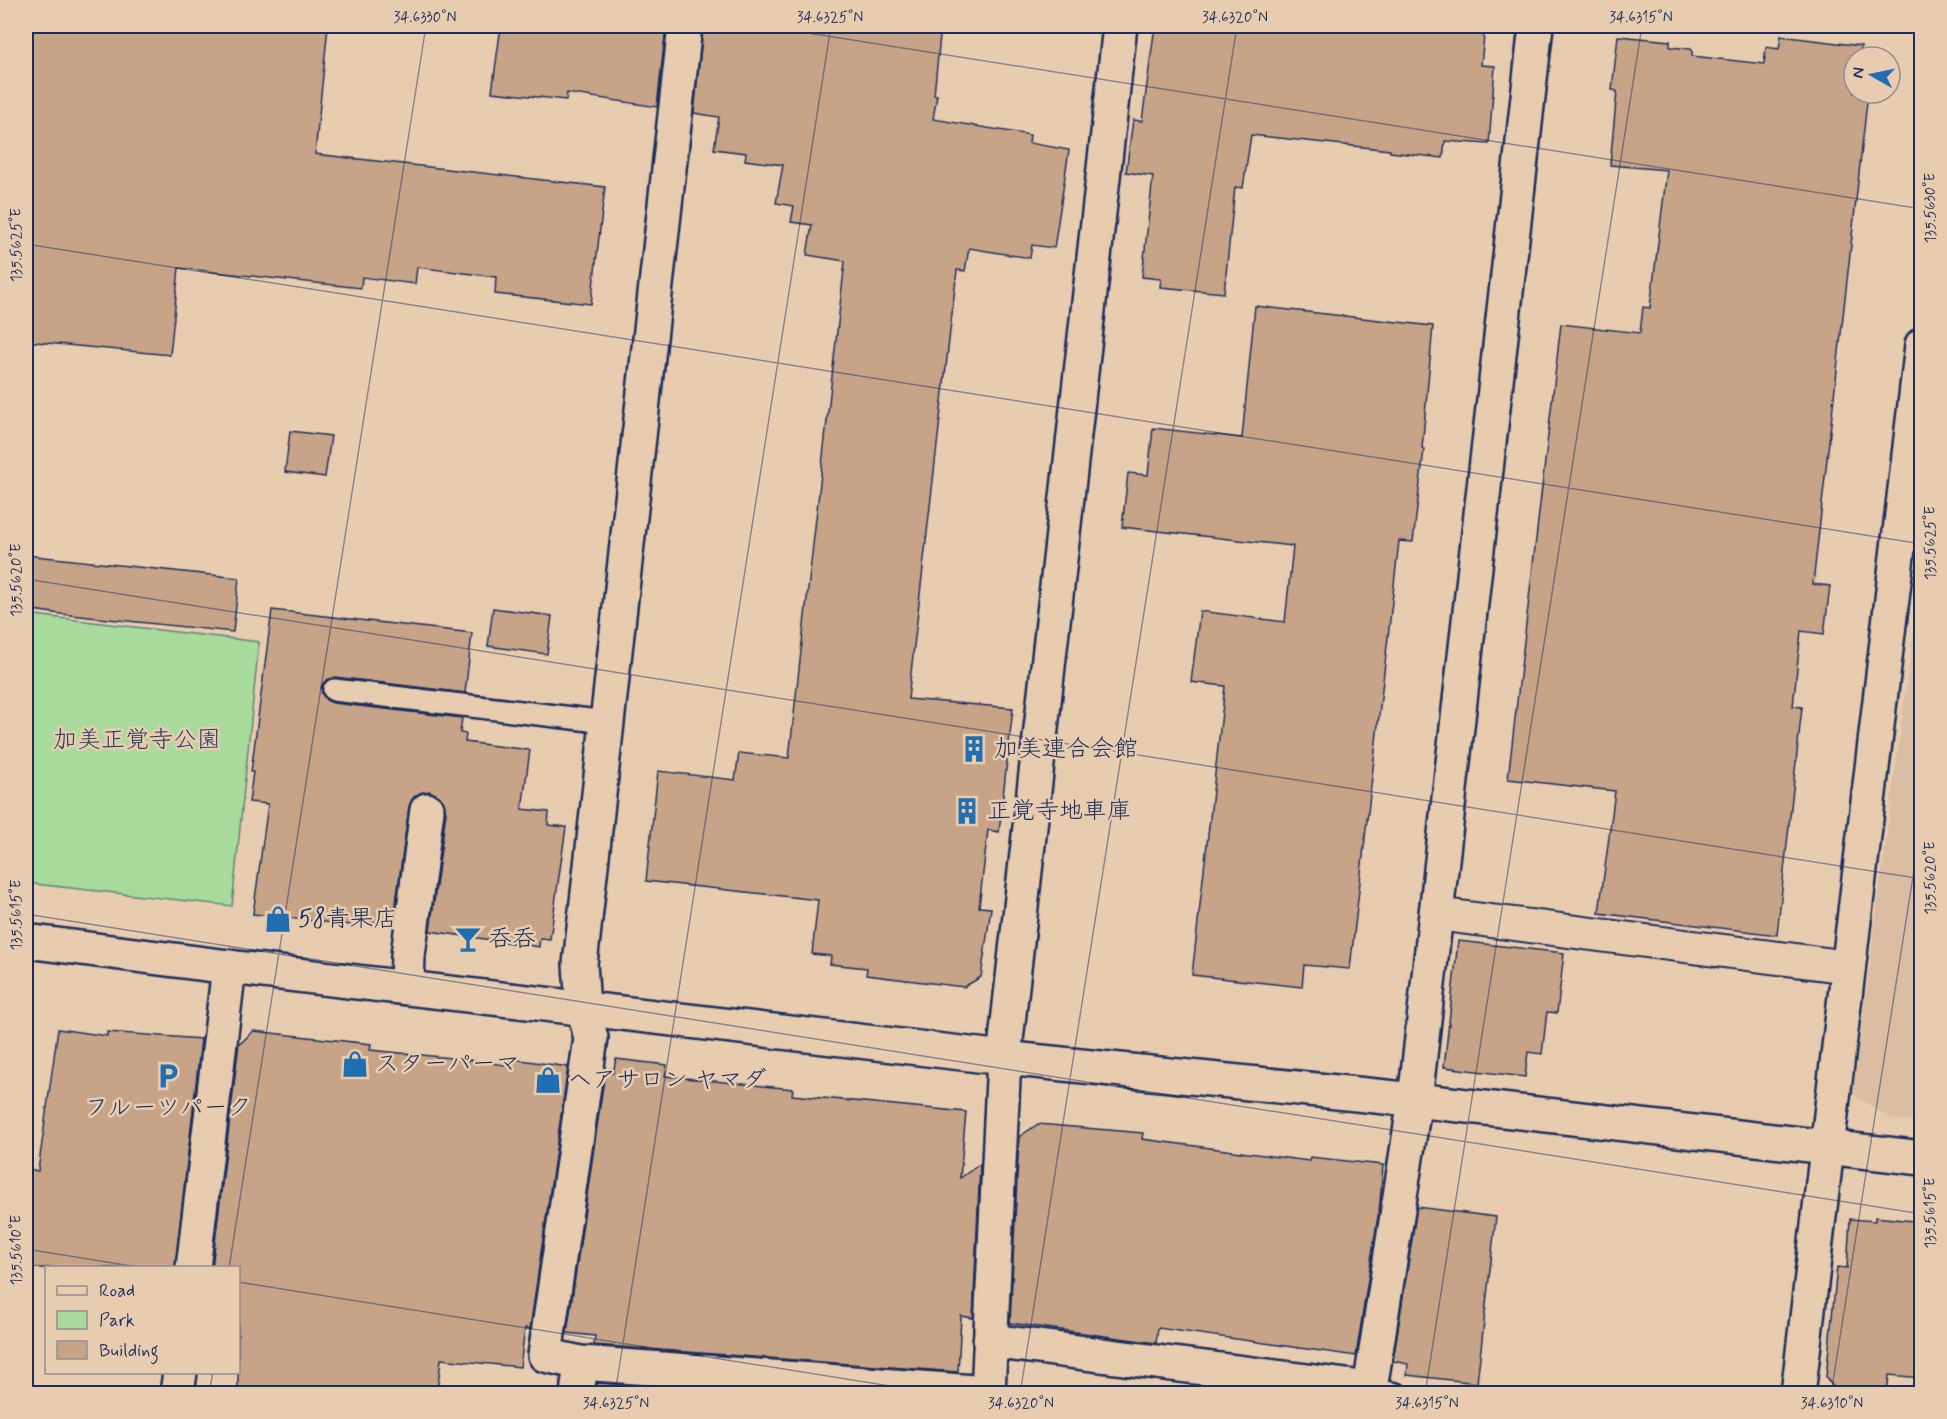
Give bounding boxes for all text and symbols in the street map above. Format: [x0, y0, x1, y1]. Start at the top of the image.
text: 34.6330°N [393, 8, 457, 28]
text: 34.6325°N [797, 8, 863, 28]
text: 34.6320°N [1202, 8, 1268, 28]
text: 34.6315°N [1609, 8, 1673, 28]
north arrow [1842, 45, 1902, 105]
text: N [1847, 66, 1870, 80]
text: 135.5630°E [1921, 172, 1941, 243]
text: 135.5625°E [7, 208, 27, 282]
text: 135.5625°E [1921, 506, 1941, 580]
text: 135.5620°E [7, 543, 27, 617]
park label: 加美正覚寺公園 [53, 725, 221, 756]
building icon: 加美連合会館 [959, 734, 989, 764]
place label: 加美連合会館 [994, 734, 1138, 765]
building icon: 正覚寺地車庫 [952, 796, 982, 826]
place label: 正覚寺地車庫 [987, 796, 1131, 827]
text: 135.5620°E [1921, 841, 1941, 915]
text: 135.5615°E [7, 879, 27, 950]
shop icon: 58青果店 [263, 904, 293, 934]
place label: 58青果店 [298, 904, 398, 935]
bar icon: 呑呑 [453, 924, 483, 954]
place label: 呑呑 [488, 924, 536, 955]
shop icon: スターパーマ [340, 1049, 370, 1079]
place label: スターパーマ [375, 1049, 520, 1080]
parking icon: フルーツパーク [153, 1061, 183, 1091]
shop icon: ヘアサロン ヤマダ [533, 1065, 563, 1095]
place label: ヘアサロン ヤマダ [568, 1065, 766, 1096]
place label: フルーツパーク [84, 1093, 252, 1124]
text: 135.5615°E [1921, 1177, 1941, 1248]
text: 135.5610°E [7, 1215, 27, 1285]
legend [45, 1266, 240, 1374]
text: Road [99, 1279, 135, 1303]
text: Park [99, 1309, 135, 1333]
text: Building [99, 1339, 159, 1365]
text: 34.6325°N [583, 1394, 649, 1414]
text: 34.6320°N [988, 1394, 1054, 1414]
text: 34.6315°N [1395, 1394, 1459, 1414]
text: 34.6310°N [1801, 1394, 1863, 1414]

